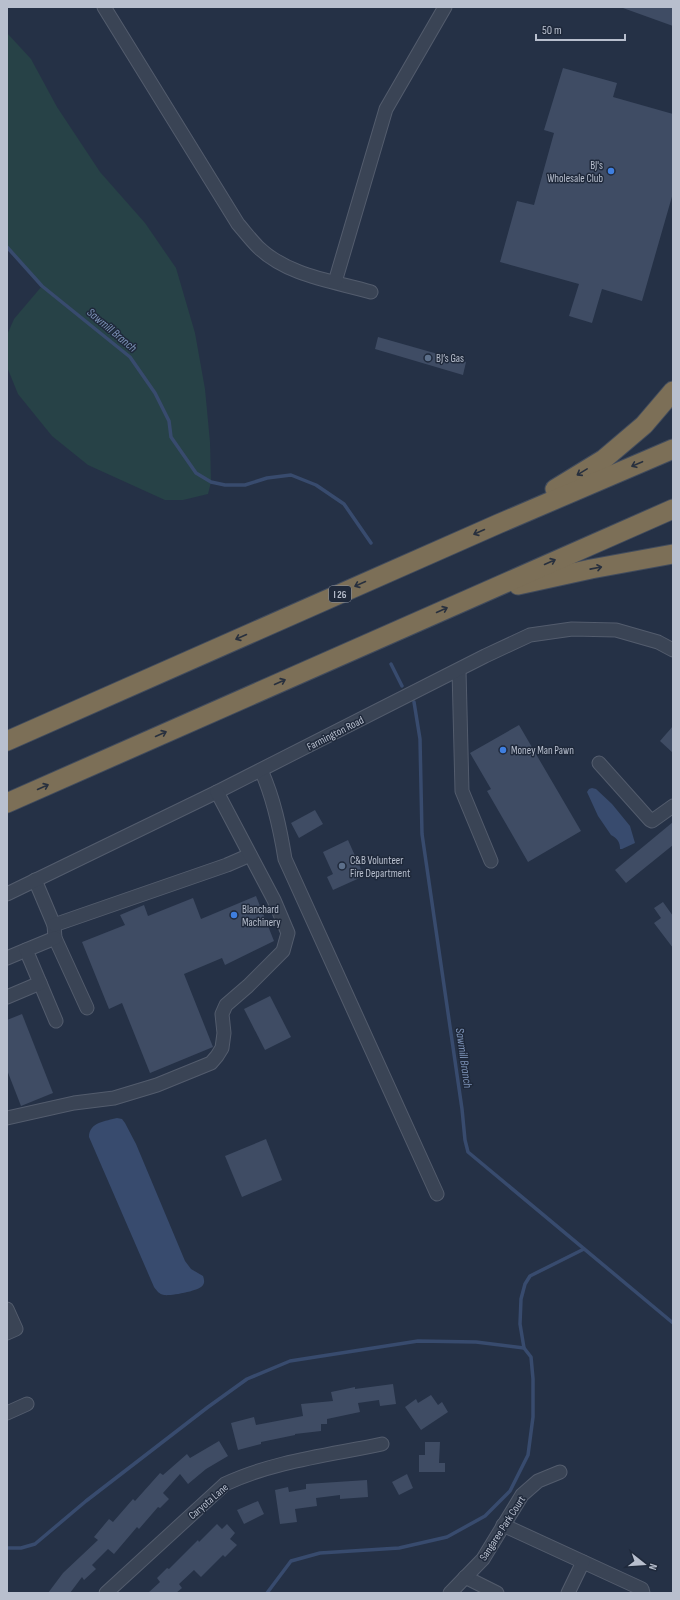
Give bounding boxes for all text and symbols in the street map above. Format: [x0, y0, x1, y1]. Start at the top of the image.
scale bar [536, 16, 625, 42]
text: 50 m [542, 23, 562, 38]
place label: BJ's Wholesale Club [547, 159, 603, 185]
marker: BJ's Wholesale Club [606, 166, 616, 176]
water label: Sawmill Branch [84, 305, 140, 356]
place label: BJ’s Gas [436, 352, 464, 365]
marker: BJ’s Gas [423, 353, 433, 363]
one-way arrow [632, 461, 644, 468]
one-way arrow [576, 469, 588, 477]
one-way arrow [473, 529, 485, 536]
one-way arrow [544, 558, 556, 566]
one-way arrow [589, 564, 602, 572]
one-way arrow [355, 581, 367, 589]
road number: I 26 [329, 586, 351, 602]
one-way arrow [435, 606, 447, 613]
one-way arrow [236, 634, 248, 641]
one-way arrow [274, 678, 286, 685]
street label: Farmington Road [305, 713, 366, 753]
one-way arrow [155, 730, 167, 738]
place label: Money Man Pawn [511, 744, 574, 757]
marker: Money Man Pawn [498, 745, 508, 755]
one-way arrow [36, 783, 48, 790]
place label: C&B Volunteer Fire Department [350, 854, 411, 880]
marker: C&B Volunteer Fire Department [337, 861, 347, 871]
place label: Blanchard Machinery [242, 903, 281, 929]
marker: Blanchard Machinery [229, 910, 239, 920]
water label: Sawmill Branch [452, 1027, 475, 1089]
street label: Caryota Lane [186, 1481, 231, 1522]
street label: Sangaree Park Court [477, 1493, 529, 1563]
north arrow [624, 1544, 664, 1584]
text: N [646, 1562, 660, 1572]

